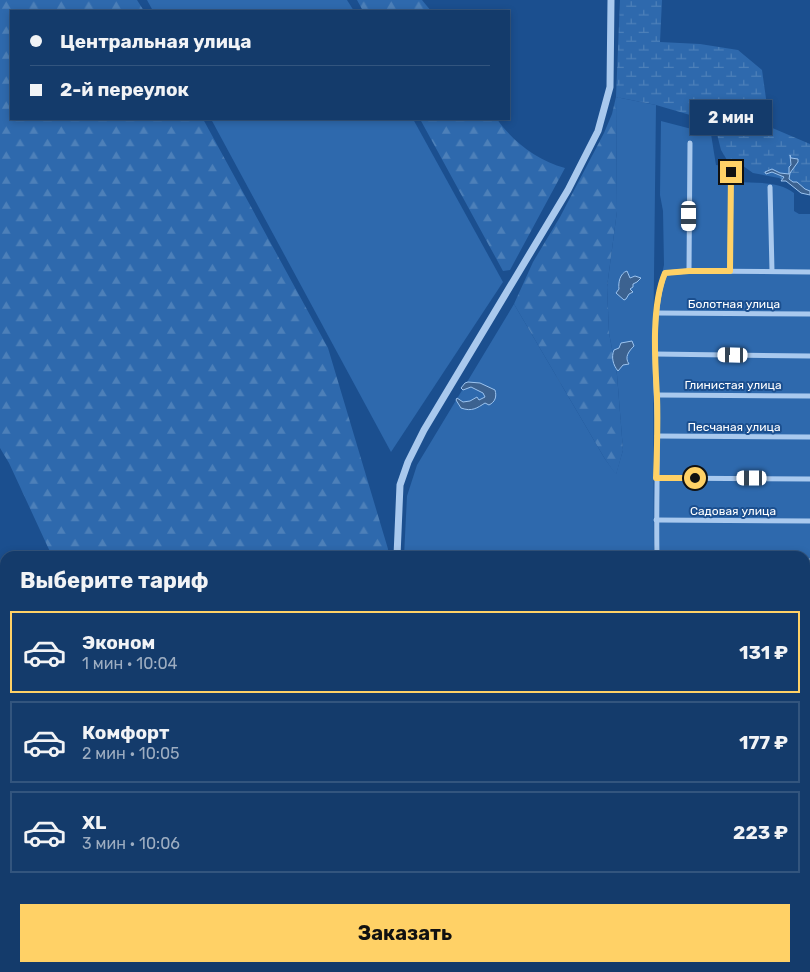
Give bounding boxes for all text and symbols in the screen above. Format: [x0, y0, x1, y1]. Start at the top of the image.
text: Центральная улица [60, 30, 251, 53]
text: 2-й переулок [60, 78, 189, 101]
callout: 2 мин [690, 100, 772, 134]
text: 2 мин [708, 108, 754, 127]
route end [720, 161, 742, 183]
car [681, 201, 696, 231]
street label: Болотная улица [688, 297, 780, 311]
car [717, 347, 748, 363]
street label: Глинистая улица [684, 378, 782, 392]
street label: Песчаная улица [687, 420, 781, 434]
route start [684, 467, 706, 489]
car [737, 471, 767, 486]
street label: Садовая улица [690, 504, 776, 518]
text: Выберите тариф [20, 567, 209, 594]
icon: car [22, 630, 67, 675]
text: Эконом [82, 631, 155, 654]
text: 131 ₽ [739, 641, 788, 664]
text: 1 мин · 10:04 [82, 654, 178, 673]
icon: car [22, 720, 67, 765]
text: Комфорт [82, 721, 169, 744]
text: 177 ₽ [739, 731, 788, 754]
text: 2 мин · 10:05 [82, 744, 180, 763]
icon: car [22, 810, 67, 855]
text: XL [82, 811, 106, 834]
text: 223 ₽ [733, 821, 788, 844]
text: 3 мин · 10:06 [82, 834, 180, 853]
button: Заказать [20, 904, 790, 962]

